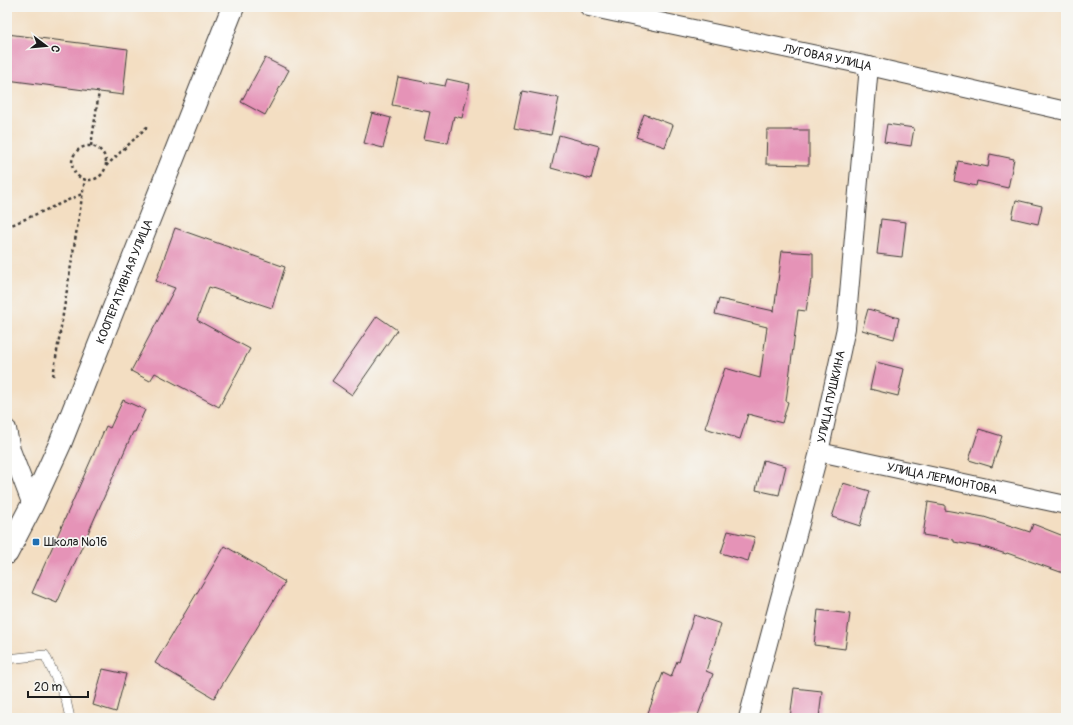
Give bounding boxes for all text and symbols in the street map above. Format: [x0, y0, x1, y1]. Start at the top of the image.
north arrow [26, 26, 66, 66]
street label: ЛУГОВАЯ УЛИЦА [781, 41, 873, 74]
text: С [48, 44, 62, 54]
street label: КООПЕРАТИВНАЯ УЛИЦА [93, 217, 156, 346]
street label: УЛИЦА ПУШКИНА [814, 349, 849, 444]
street label: УЛИЦА ЛЕРМОНТОВА [885, 460, 999, 498]
place label: Школа №16 [44, 535, 107, 550]
marker: Школа №16 [31, 537, 41, 547]
scale bar [28, 673, 88, 699]
text: 20 m [34, 680, 63, 695]

